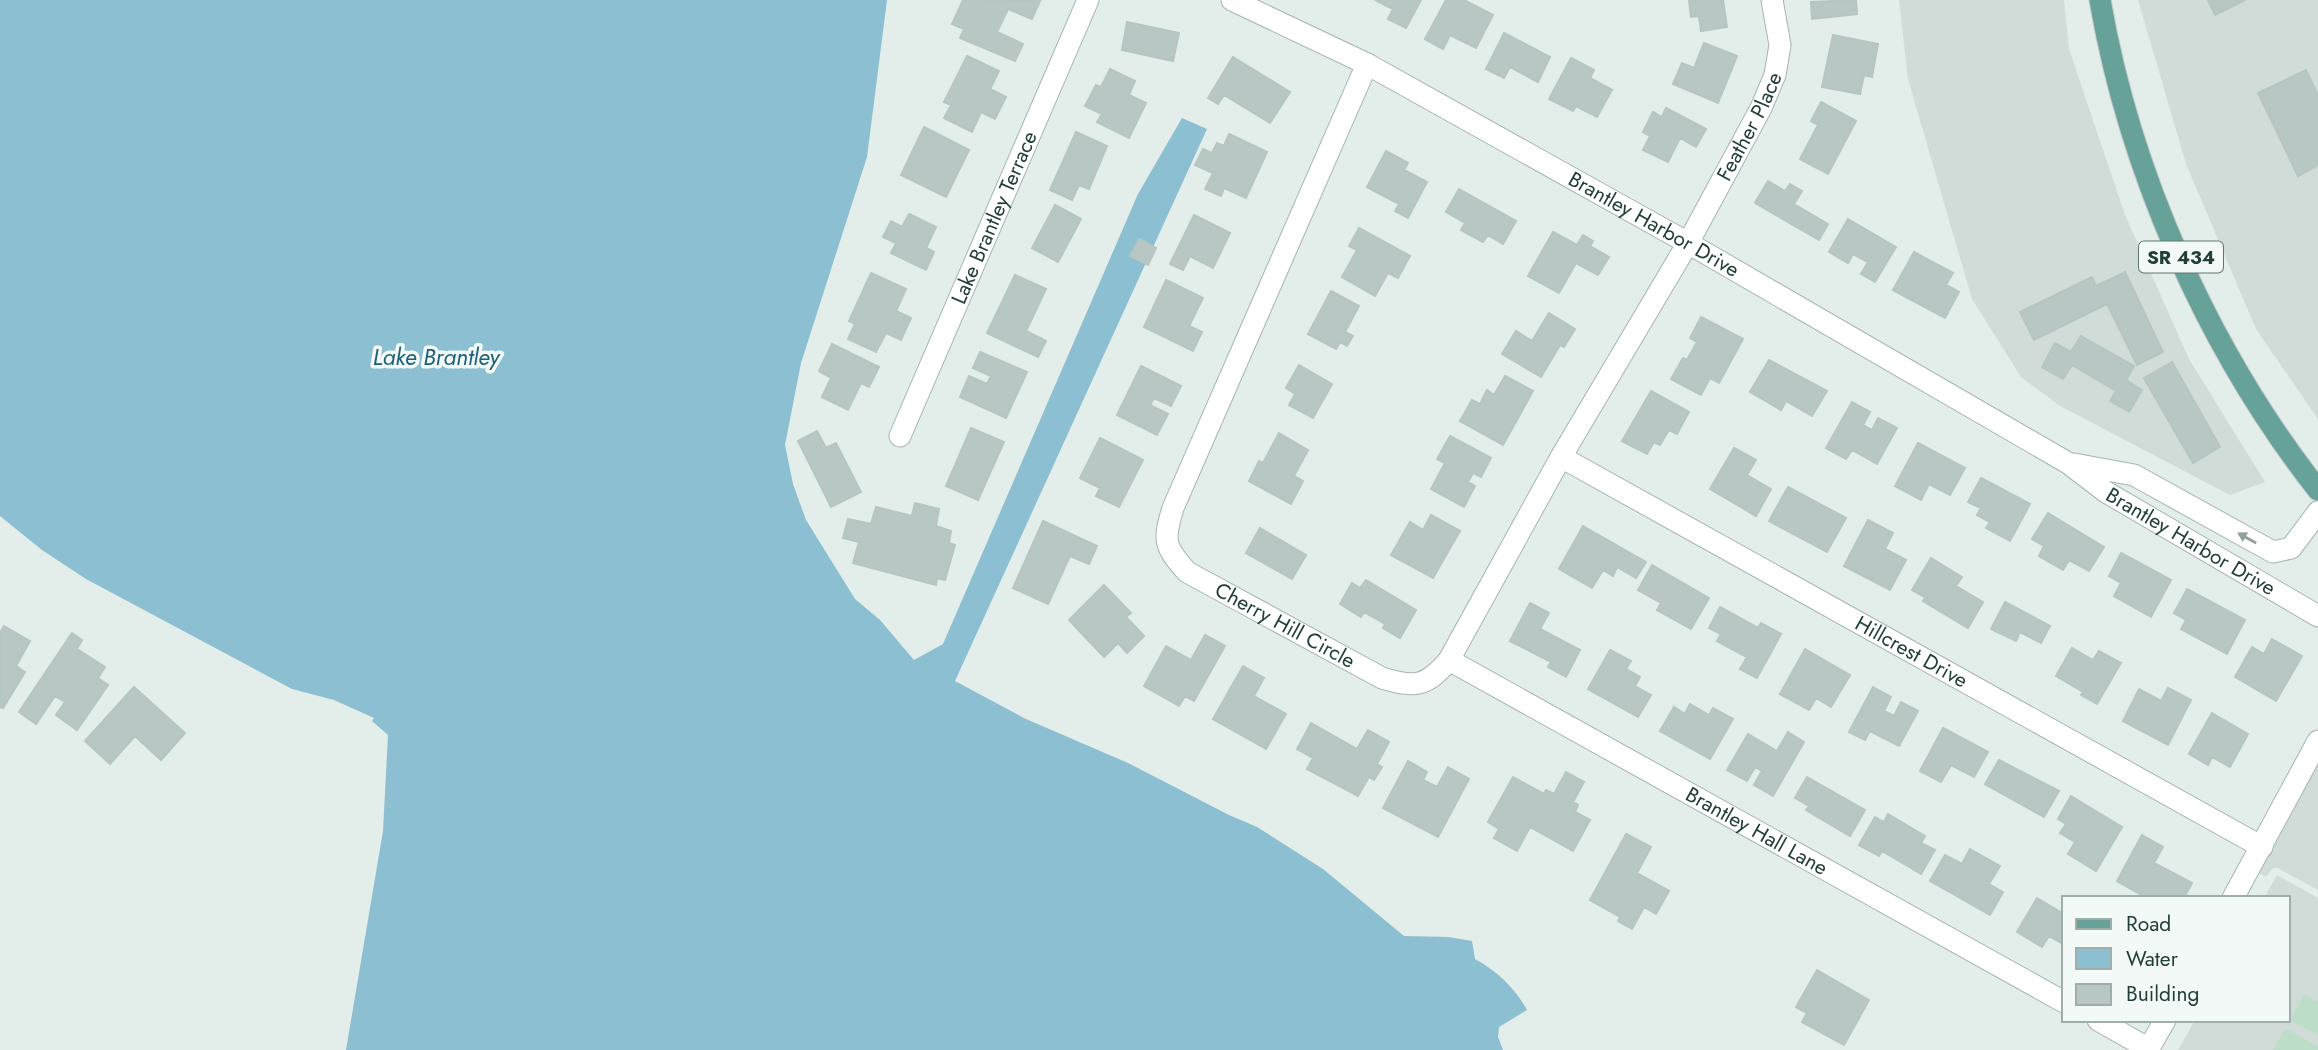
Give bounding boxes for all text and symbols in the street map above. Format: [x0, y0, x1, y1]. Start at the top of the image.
street label: Feather Place [1709, 67, 1790, 186]
street label: Lake Brantley Terrace [944, 126, 1045, 309]
street label: Brantley Harbor Drive [1563, 164, 1745, 285]
road number: SR 434 [2139, 242, 2223, 272]
water label: Lake Brantley [373, 340, 502, 374]
street label: Brantley Harbor Drive [2100, 480, 2281, 603]
one-way arrow [2237, 532, 2256, 544]
street label: Cherry Hill Circle [1209, 575, 1361, 676]
street label: Hillcrest Drive [1850, 609, 1973, 695]
street label: Brantley Hall Lane [1680, 779, 1833, 883]
legend [2062, 896, 2290, 1022]
text: Road [2126, 909, 2171, 939]
text: Water [2126, 944, 2179, 974]
text: Building [2126, 979, 2199, 1009]

